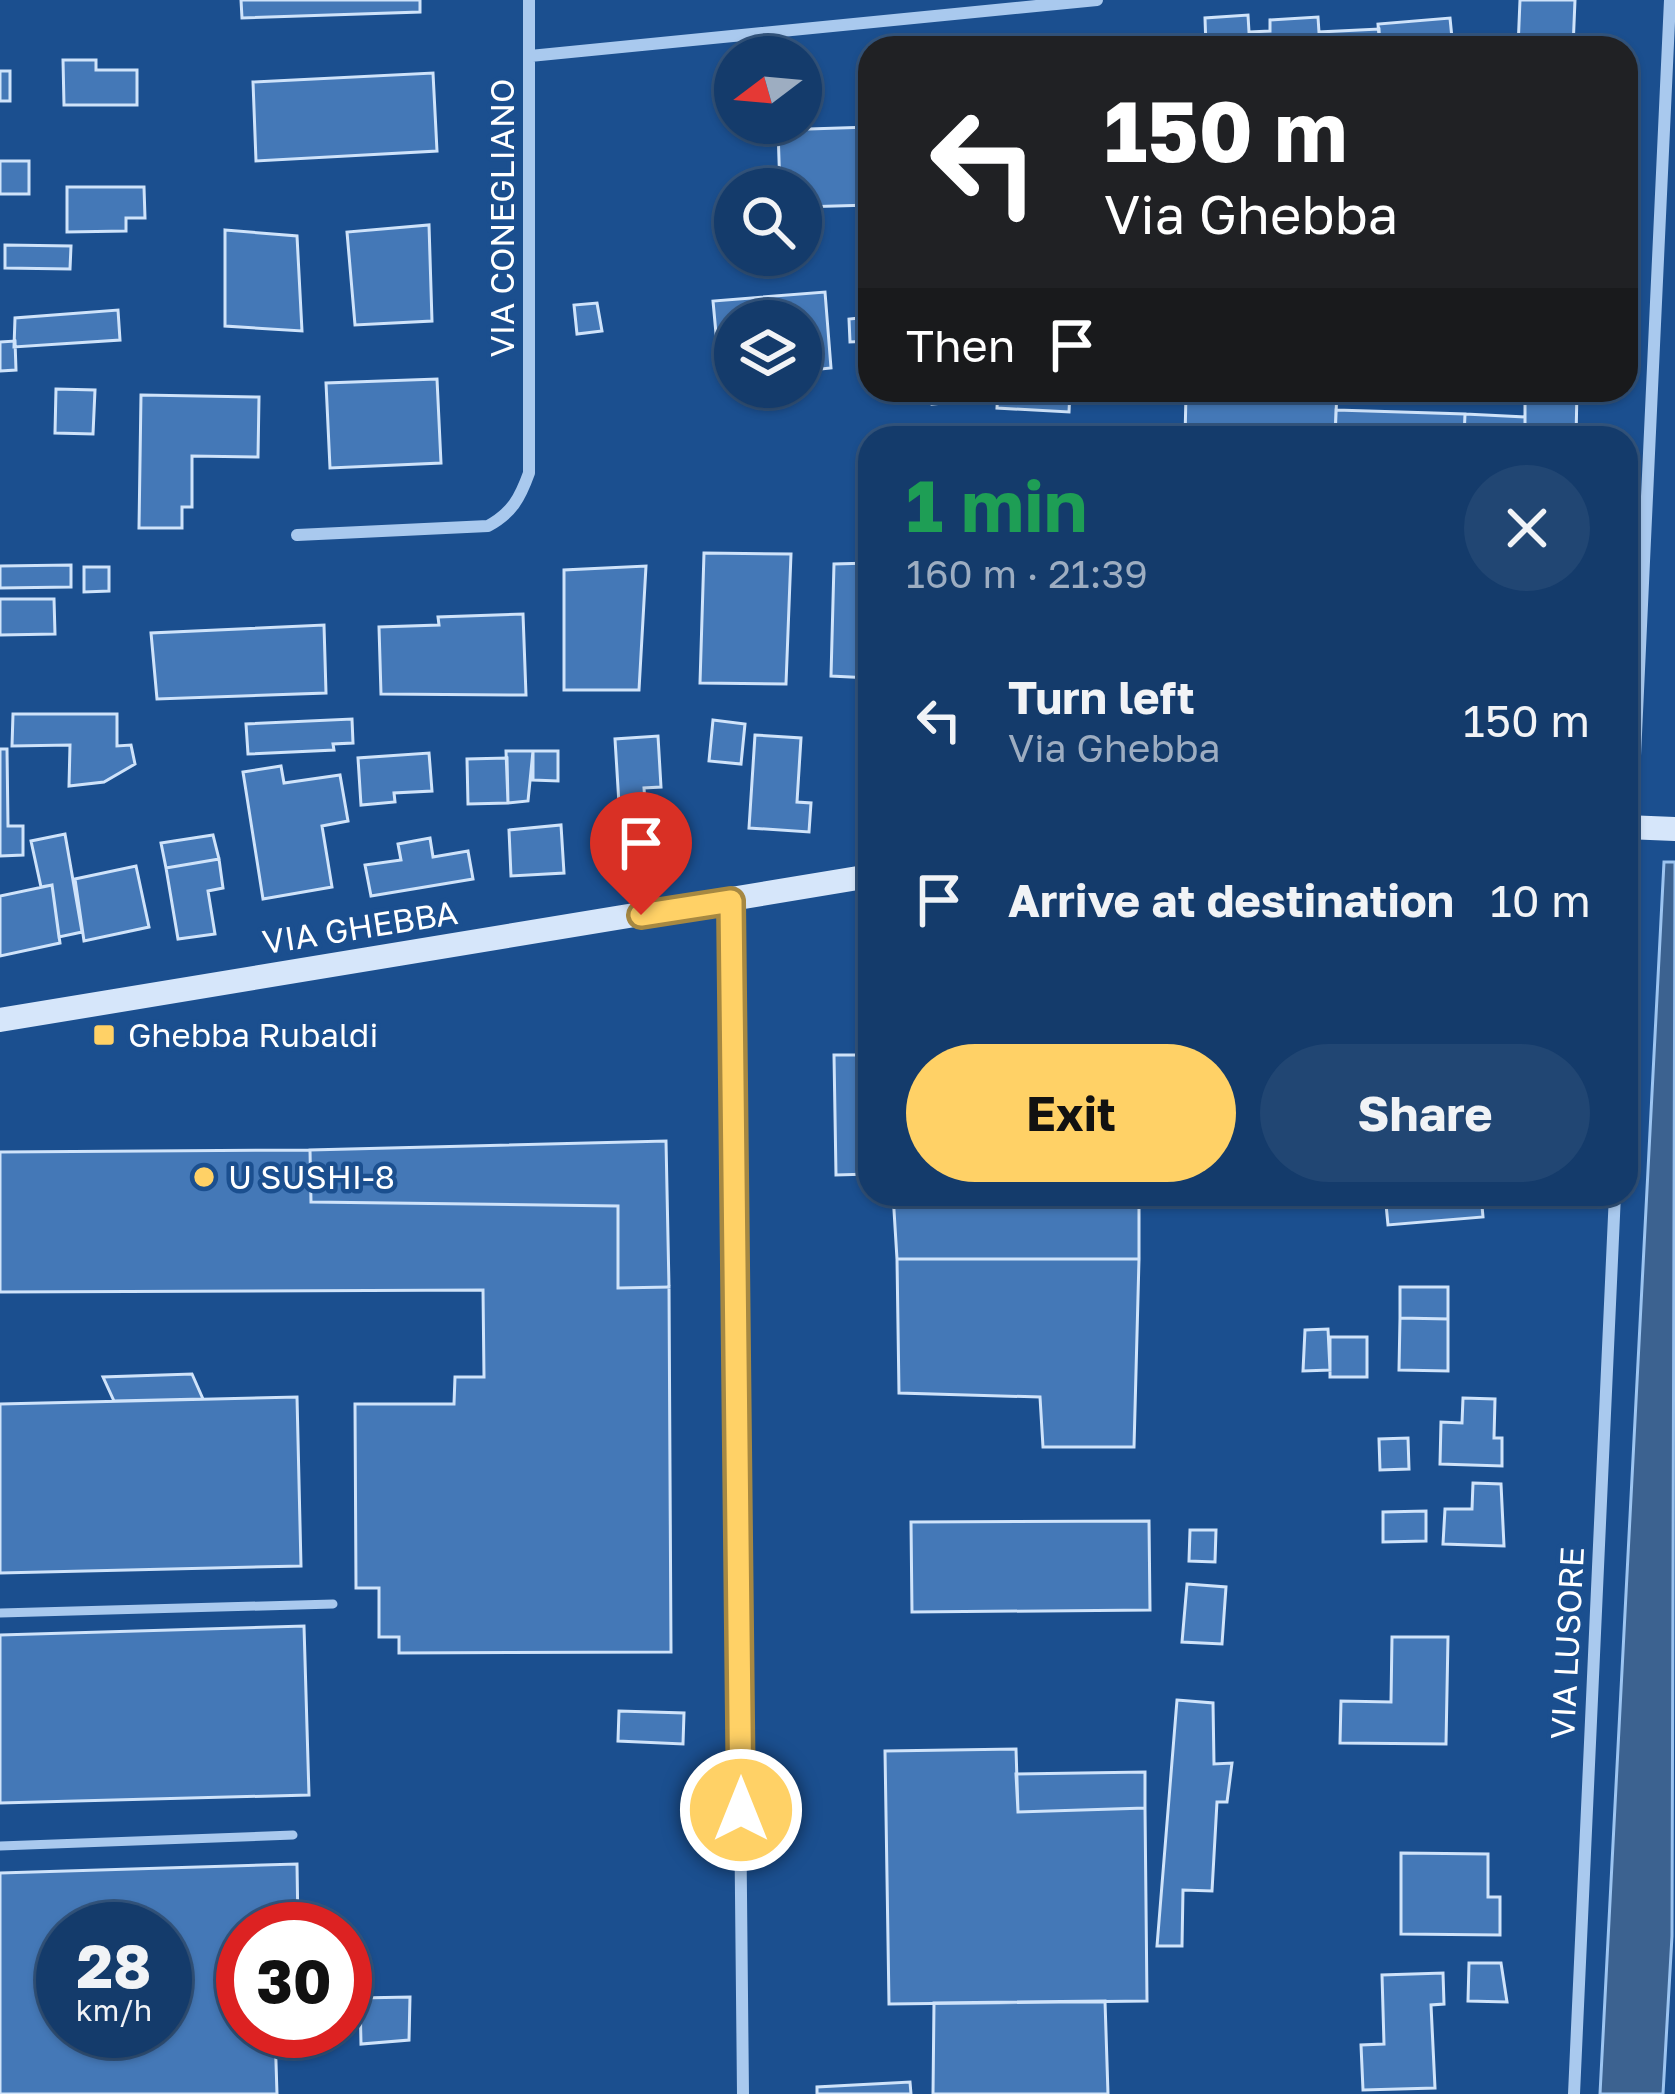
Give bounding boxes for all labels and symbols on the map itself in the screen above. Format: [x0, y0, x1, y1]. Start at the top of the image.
north arrow [714, 36, 822, 144]
street label: VIA CONEGLIANO [482, 79, 521, 357]
pin [590, 792, 692, 915]
street label: VIA GHEBBA [260, 892, 460, 961]
place label: Ghebba Rubaldi [128, 1015, 378, 1054]
marker: Ghebba Rubaldi [91, 1022, 117, 1048]
place label: U SUSHI-8 [228, 1157, 395, 1196]
marker: U SUSHI-8 [191, 1164, 217, 1190]
street label: VIA LUSORE [1542, 1546, 1591, 1740]
position arrow [678, 1747, 804, 1873]
speed limit sign: 30 [216, 1902, 372, 2058]

